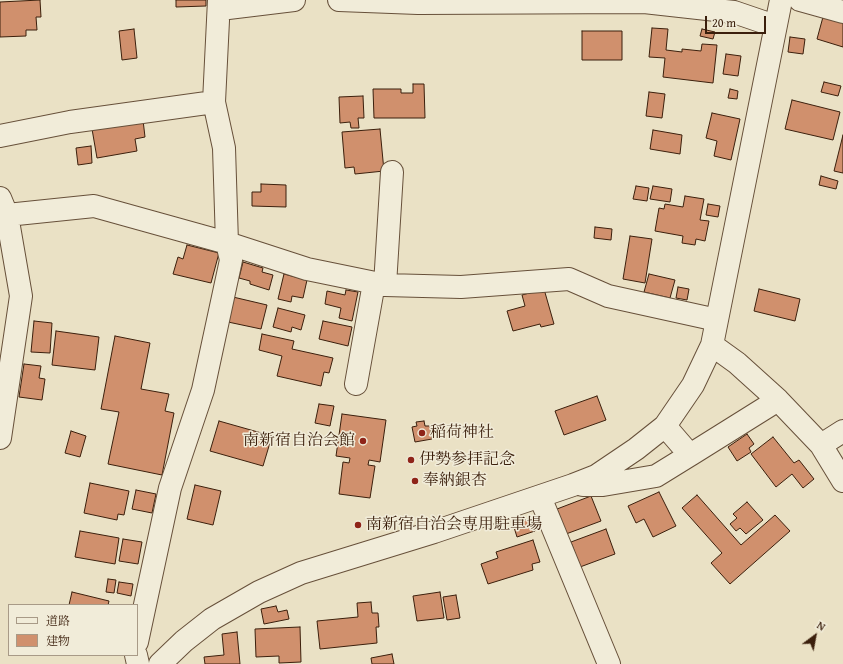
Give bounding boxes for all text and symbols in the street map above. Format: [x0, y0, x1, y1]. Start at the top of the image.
scale bar [707, 8, 768, 34]
text: 20 m [712, 14, 736, 31]
place label: 稲荷神社 [430, 423, 494, 443]
marker: 稲荷神社 [417, 428, 427, 438]
place label: 南新宿自治会館 [243, 431, 355, 451]
marker: 南新宿自治会館 [358, 436, 368, 446]
place label: 伊勢参拝記念 [419, 450, 515, 470]
marker: 伊勢参拝記念 [406, 455, 416, 465]
place label: 奉納銀杏 [423, 471, 487, 491]
marker: 奉納銀杏 [410, 476, 420, 486]
place label: 南新宿自治会専用駐車場 [366, 515, 542, 535]
marker: 南新宿自治会専用駐車場 [353, 520, 363, 530]
legend [8, 604, 138, 656]
text: 道路 [46, 612, 70, 629]
north arrow [795, 616, 835, 656]
text: N [814, 617, 829, 635]
text: 建物 [46, 632, 70, 649]

